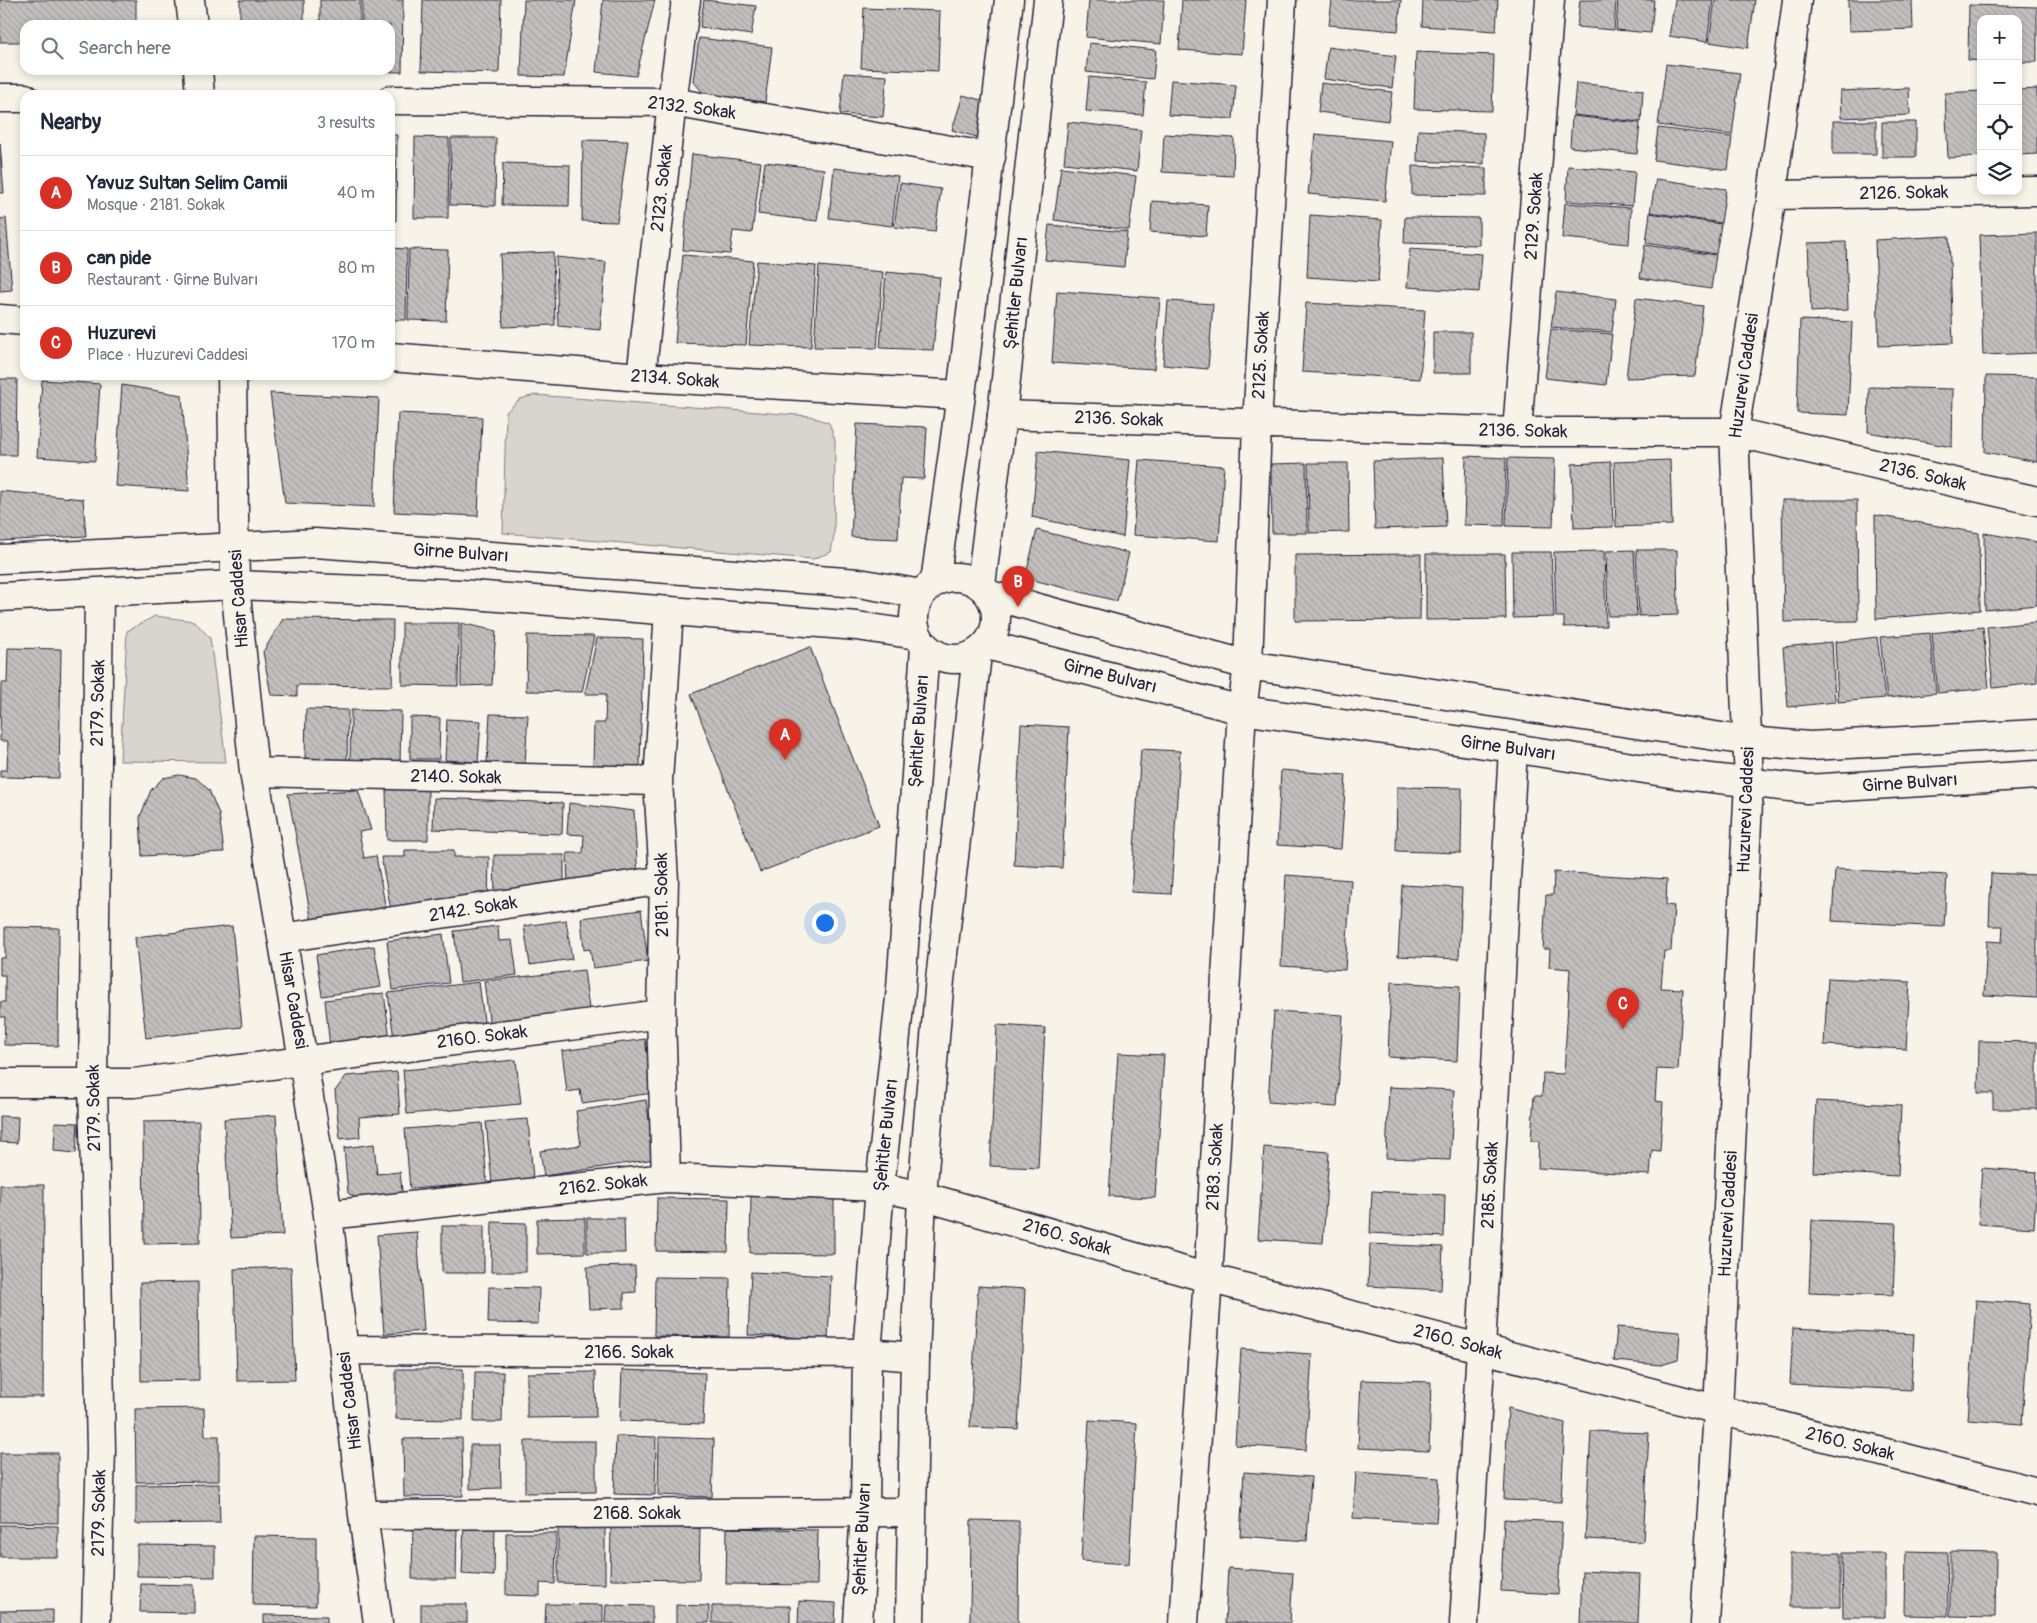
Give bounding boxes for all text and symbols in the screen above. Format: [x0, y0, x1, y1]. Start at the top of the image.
map controls [1977, 15, 2022, 195]
button: + [1977, 15, 2022, 60]
search box [20, 20, 395, 75]
icon: search [38, 34, 66, 62]
text: Search here [78, 36, 171, 60]
button: − [1977, 60, 2022, 105]
street label: 2132. Sokak [647, 91, 738, 125]
button: locate [1977, 105, 2022, 150]
text: Nearby [40, 109, 101, 136]
text: 3 results [317, 113, 375, 133]
street label: 2123. Sokak [646, 143, 678, 233]
button: layers [1977, 150, 2022, 195]
text: Yavuz Sultan Selim Camii [87, 171, 287, 195]
street label: 2129. Sokak [1519, 171, 1549, 261]
street label: 2126. Sokak [1859, 181, 1949, 205]
text: A [51, 183, 61, 203]
text: 40 m [337, 183, 375, 203]
text: Mosque · 2181. Sokak [87, 195, 225, 215]
street label: Şehitler Bulvarı [999, 235, 1033, 351]
text: can pide [87, 246, 151, 270]
text: B [51, 258, 61, 278]
text: 80 m [338, 258, 375, 278]
text: Restaurant · Girne Bulvarı [87, 270, 258, 290]
street label: 2125. Sokak [1247, 310, 1275, 400]
street label: Huzurevi Caddesi [1724, 312, 1764, 440]
text: Huzurevi [87, 321, 156, 345]
text: C [51, 333, 61, 353]
text: 170 m [332, 333, 375, 353]
text: Place · Huzurevi Caddesi [87, 345, 248, 365]
street label: 2134. Sokak [630, 364, 721, 394]
street label: 2136. Sokak [1074, 406, 1164, 432]
street label: 2136. Sokak [1478, 419, 1568, 443]
street label: 2136. Sokak [1877, 454, 1969, 496]
street label: Girne Bulvarı [412, 538, 510, 568]
street label: Hisar Caddesi [224, 549, 254, 649]
pin: B [1002, 566, 1034, 607]
street label: Girne Bulvarı [1061, 653, 1159, 699]
street label: 2179. Sokak [86, 659, 110, 747]
street label: Şehitler Bulvarı [904, 674, 934, 788]
pin: A [769, 719, 801, 760]
street label: Girne Bulvarı [1459, 730, 1557, 766]
street label: Huzurevi Caddesi [1732, 746, 1760, 874]
street label: 2140. Sokak [410, 765, 502, 789]
street label: Girne Bulvarı [1861, 768, 1959, 798]
street label: 2181. Sokak [650, 852, 674, 937]
street label: 2142. Sokak [427, 891, 519, 927]
your location [812, 910, 838, 936]
street label: Hisar Caddesi [273, 949, 313, 1051]
pin: C [1607, 988, 1639, 1029]
street label: 2160. Sokak [435, 1020, 529, 1054]
street label: 2179. Sokak [82, 1064, 106, 1152]
street label: Şehitler Bulvarı [869, 1077, 903, 1193]
street label: 2183. Sokak [1201, 1122, 1229, 1211]
street label: 2185. Sokak [1476, 1140, 1504, 1229]
street label: Huzurevi Caddesi [1713, 1150, 1743, 1278]
street label: 2162. Sokak [558, 1169, 649, 1201]
street label: 2160. Sokak [1020, 1213, 1115, 1261]
street label: 2160. Sokak [1411, 1319, 1506, 1365]
street label: 2166. Sokak [584, 1341, 674, 1364]
street label: Hisar Caddesi [333, 1351, 367, 1451]
street label: 2160. Sokak [1803, 1422, 1898, 1466]
street label: 2179. Sokak [87, 1469, 111, 1557]
street label: Şehitler Bulvarı [848, 1482, 876, 1596]
street label: 2168. Sokak [593, 1502, 682, 1525]

